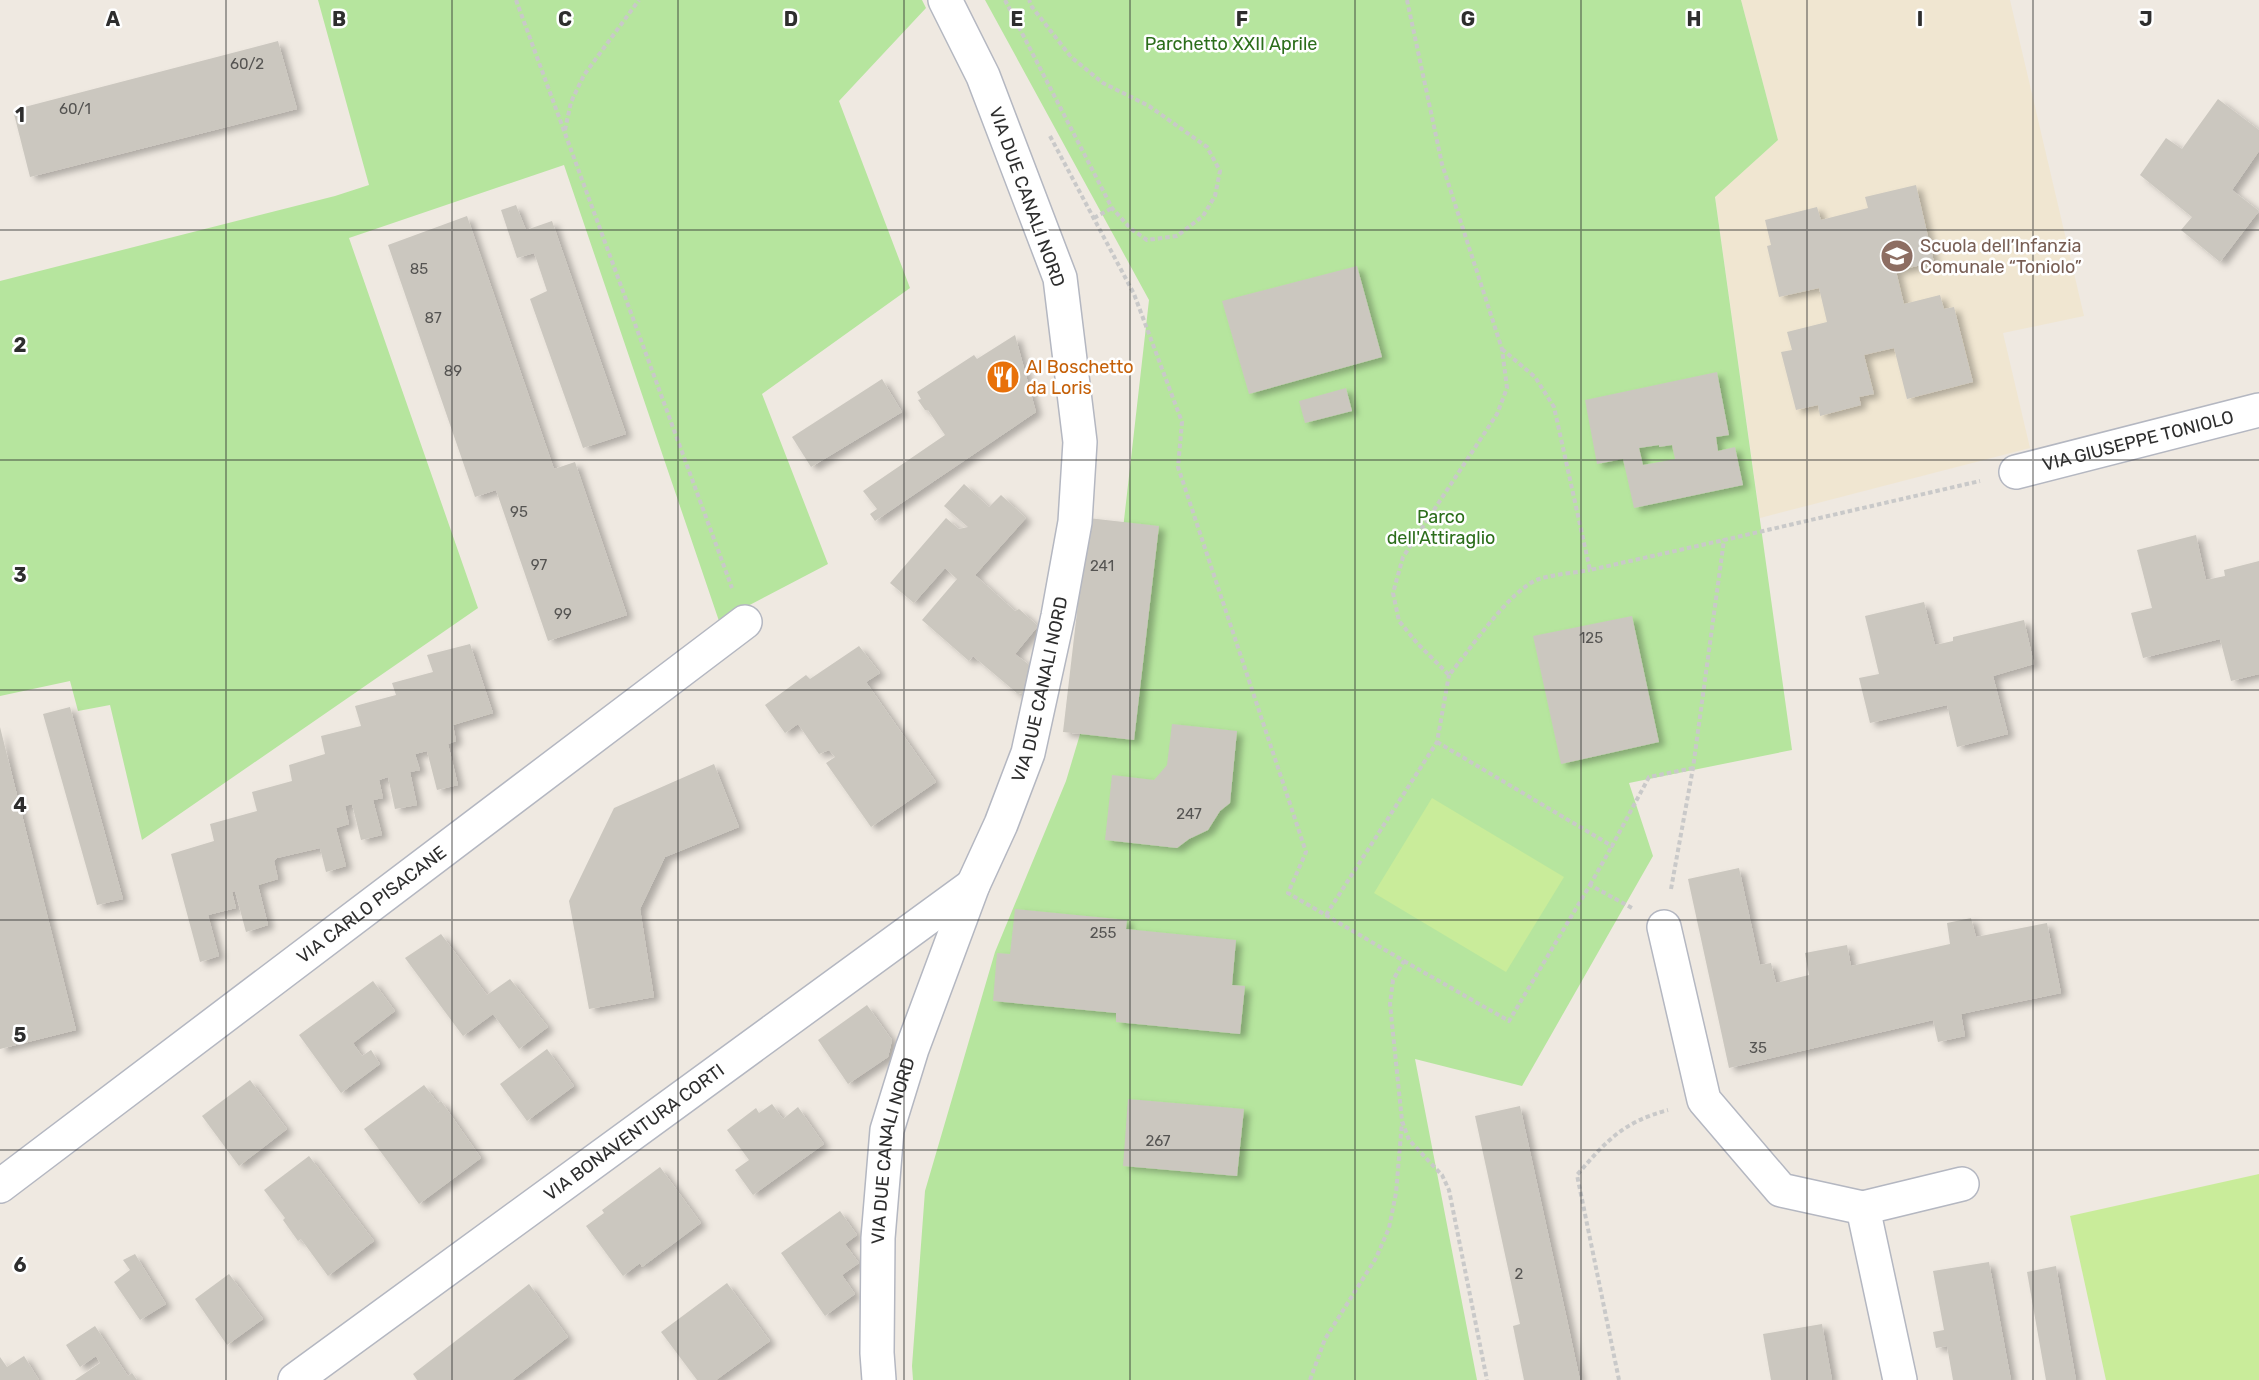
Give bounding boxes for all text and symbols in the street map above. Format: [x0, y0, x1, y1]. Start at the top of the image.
text: A [106, 7, 121, 31]
text: B [332, 7, 346, 31]
text: C [558, 7, 572, 31]
text: D [784, 7, 798, 31]
text: E [1011, 7, 1023, 31]
text: F [1236, 7, 1248, 31]
text: G [1461, 7, 1475, 31]
text: H [1687, 7, 1701, 31]
text: I [1917, 7, 1923, 31]
text: J [2139, 7, 2153, 31]
park label: Parchetto XXII Aprile [1145, 33, 1317, 55]
house number: 60/2 [230, 55, 264, 73]
house number: 60/1 [59, 100, 91, 118]
text: 1 [15, 103, 25, 127]
street label: VIA DUE CANALI NORD [984, 104, 1070, 290]
place label: Scuola dell’Infanzia Comunale “Toniolo” [1920, 235, 2082, 278]
school or university icon: Scuola dell’Infanzia Comunale “Toniolo” [1879, 238, 1915, 274]
house number: 85 [410, 260, 428, 278]
house number: 87 [424, 309, 442, 327]
text: 2 [14, 333, 27, 357]
place label: Al Boschetto da Loris [1026, 356, 1134, 399]
restaurant icon: Al Boschetto da Loris [985, 359, 1021, 395]
house number: 89 [444, 362, 462, 380]
street label: VIA GIUSEPPE TONIOLO [2040, 406, 2236, 476]
house number: 95 [510, 503, 528, 521]
park label: Parco dell'Attiraglio [1387, 506, 1495, 549]
house number: 97 [531, 556, 548, 574]
house number: 241 [1090, 557, 1114, 575]
text: 3 [13, 563, 27, 587]
street label: VIA DUE CANALI NORD [1007, 595, 1072, 785]
house number: 99 [554, 605, 572, 623]
house number: 125 [1579, 629, 1603, 647]
text: 4 [13, 793, 27, 817]
house number: 247 [1176, 805, 1202, 823]
street label: VIA CARLO PISACANE [292, 841, 451, 968]
house number: 255 [1090, 924, 1116, 942]
text: 5 [14, 1023, 27, 1047]
house number: 35 [1749, 1039, 1767, 1057]
street label: VIA DUE CANALI NORD [867, 1055, 920, 1244]
street label: VIA BONAVENTURA CORTI [540, 1059, 729, 1205]
house number: 267 [1145, 1132, 1171, 1150]
text: 6 [13, 1253, 27, 1277]
house number: 2 [1515, 1265, 1524, 1283]

